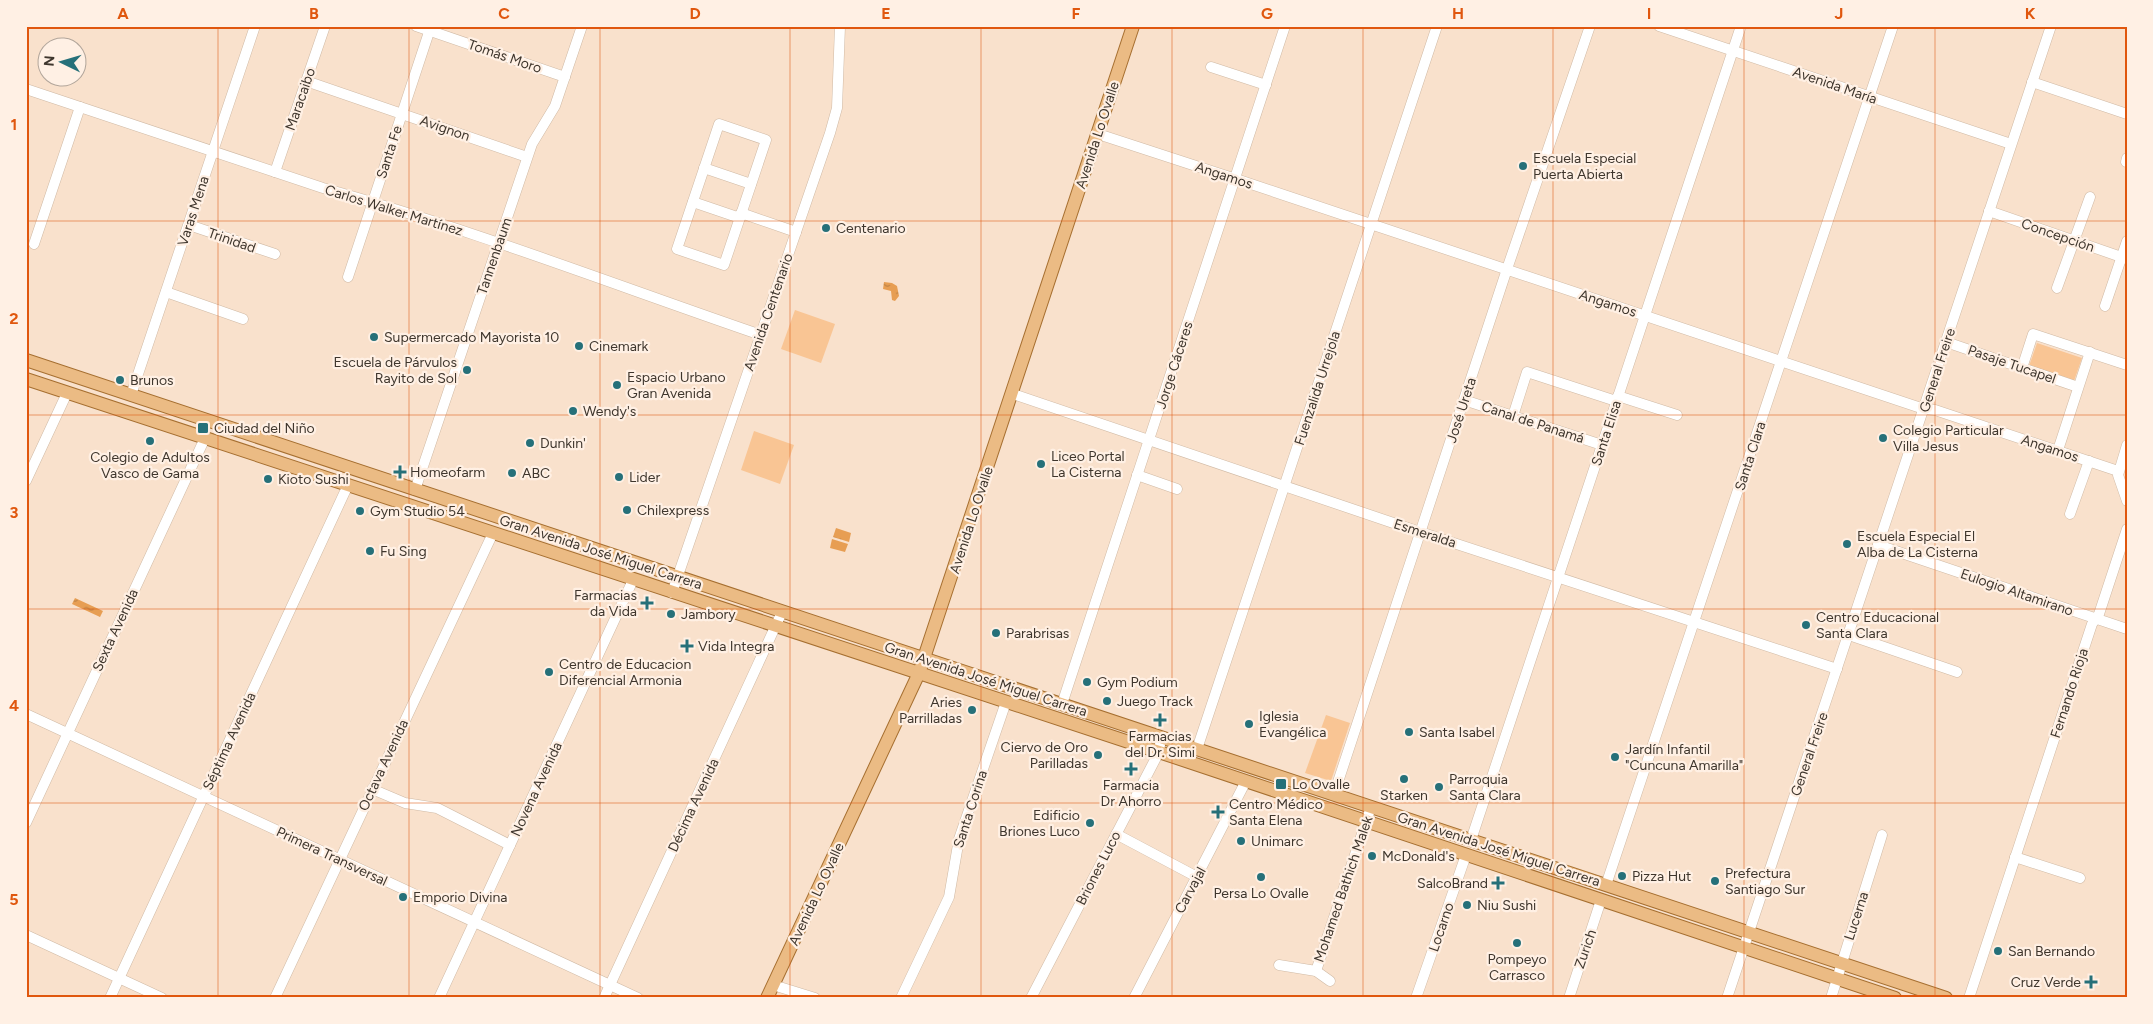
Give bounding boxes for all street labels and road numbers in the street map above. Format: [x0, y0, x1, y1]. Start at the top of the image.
street label: Tomás Moro [466, 36, 544, 77]
street label: Avenida María [1790, 63, 1879, 108]
street label: Maracaibo [282, 66, 319, 133]
street label: Avenida Lo Ovalle [1072, 79, 1123, 191]
street label: Avignon [418, 112, 472, 145]
street label: Santa Fe [373, 123, 406, 181]
street label: Angamos [1193, 158, 1255, 193]
street label: Varas Mena [174, 174, 213, 248]
street label: Carlos Walker Martínez [323, 181, 465, 240]
street label: Tannenbaum [473, 215, 516, 297]
street label: Concepción [2019, 215, 2097, 256]
street label: Trinidad [206, 224, 258, 257]
street label: Avenida Centenario [740, 251, 797, 373]
street label: Angamos [1577, 286, 1639, 321]
street label: Jorge Cáceres [1152, 319, 1197, 411]
street label: General Freire [1916, 326, 1959, 414]
street label: Fuenzalida Urrejola [1291, 329, 1344, 447]
street label: Pasaje Tucapel [1965, 341, 2058, 388]
street label: José Ureta [1443, 375, 1480, 445]
street label: Canal de Panamá [1479, 398, 1586, 447]
street label: Santa Elisa [1588, 398, 1625, 468]
street label: Santa Clara [1731, 419, 1770, 493]
street label: Angamos [2019, 431, 2081, 466]
street label: Avenida Lo Ovalle [946, 464, 997, 576]
street label: Gran Avenida José Miguel Carrera [497, 512, 704, 593]
street label: Esmeralda [1391, 515, 1458, 552]
street label: Eulogio Altamirano [1958, 565, 2076, 620]
street label: Sexta Avenida [89, 586, 142, 674]
street label: Gran Avenida José Miguel Carrera [882, 639, 1089, 720]
street label: Fernando Rioja [2047, 646, 2092, 740]
street label: Séptima Avenida [199, 690, 260, 793]
street label: General Freire [1787, 710, 1832, 798]
street label: Octava Avenida [355, 717, 412, 814]
street label: Novena Avenida [507, 739, 566, 839]
street label: Décima Avenida [664, 756, 723, 855]
street label: Santa Corina [950, 768, 991, 850]
street label: Gran Avenida José Miguel Carrera [1395, 809, 1602, 890]
street label: Mohamed Bathich Malek [1310, 814, 1377, 965]
street label: Primera Transversal [274, 823, 390, 890]
street label: Briones Luco [1073, 828, 1124, 908]
street label: Avenida Lo Ovalle [785, 840, 848, 948]
street label: Carvajal [1171, 864, 1210, 916]
street label: Lucerna [1841, 890, 1872, 943]
street label: Locarno [1425, 900, 1458, 954]
street label: Zurich [1571, 927, 1600, 971]

